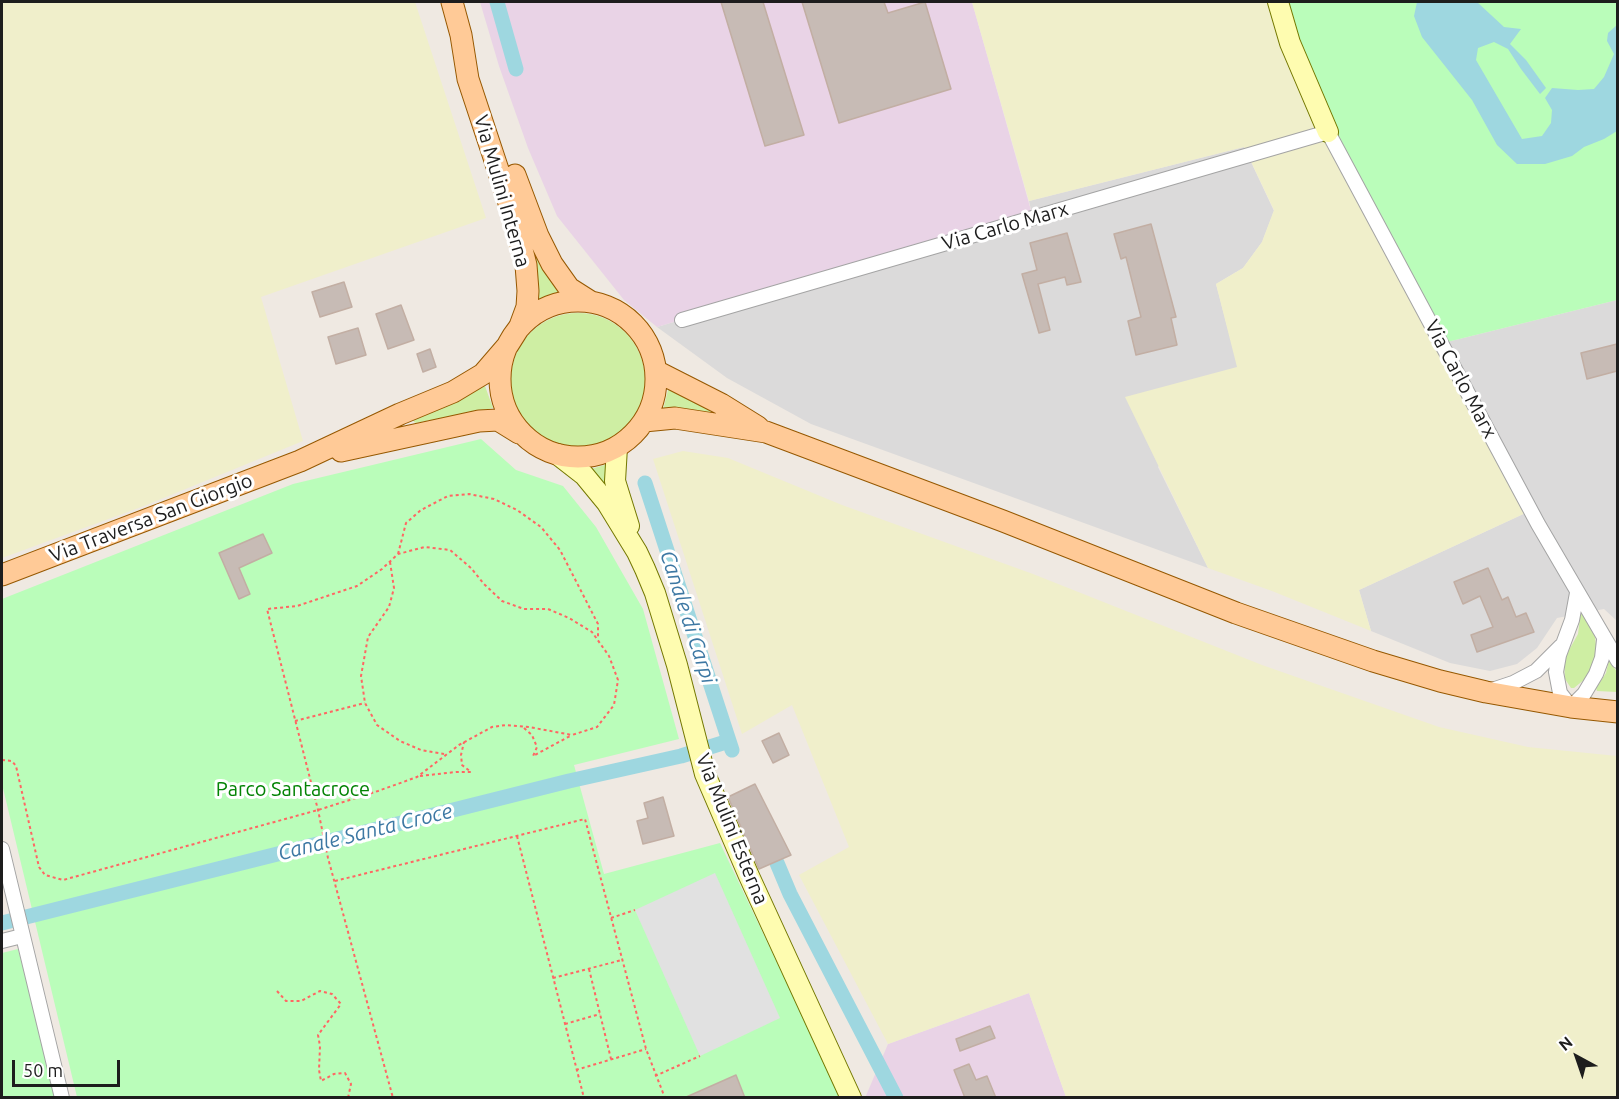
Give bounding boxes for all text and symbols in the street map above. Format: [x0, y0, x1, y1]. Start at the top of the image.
street label: Via Mulini Interna [469, 112, 535, 270]
street label: Via Carlo Marx [939, 196, 1071, 256]
street label: Via Carlo Marx [1420, 316, 1502, 442]
street label: Via Traversa San Giorgio [46, 468, 256, 568]
water label: Canale di Carpi [655, 547, 721, 687]
street label: Via Mulini Esterna [691, 750, 773, 908]
park label: Parco Santacroce [216, 777, 370, 801]
water label: Canale Santa Croce [275, 798, 455, 866]
north arrow [1547, 1027, 1607, 1087]
text: N [1555, 1032, 1576, 1054]
scale bar [15, 1048, 123, 1086]
text: 50 m [23, 1060, 63, 1080]

